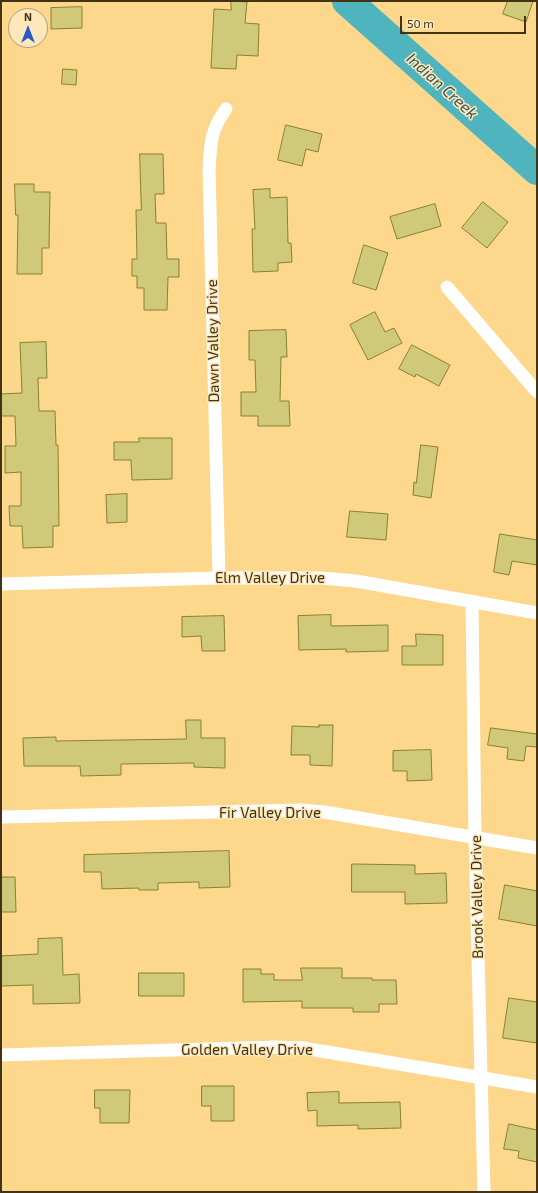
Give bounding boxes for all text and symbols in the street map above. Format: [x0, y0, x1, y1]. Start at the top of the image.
north arrow [8, 8, 48, 48]
scale bar [402, 8, 528, 34]
text: N [24, 10, 32, 23]
text: 50 m [407, 16, 434, 30]
water label: Indian Creek [402, 49, 482, 123]
street label: Dawn Valley Drive [203, 279, 223, 403]
street label: Elm Valley Drive [215, 569, 325, 587]
street label: Fir Valley Drive [219, 804, 321, 822]
street label: Brook Valley Drive [467, 835, 487, 959]
street label: Golden Valley Drive [181, 1041, 313, 1059]

